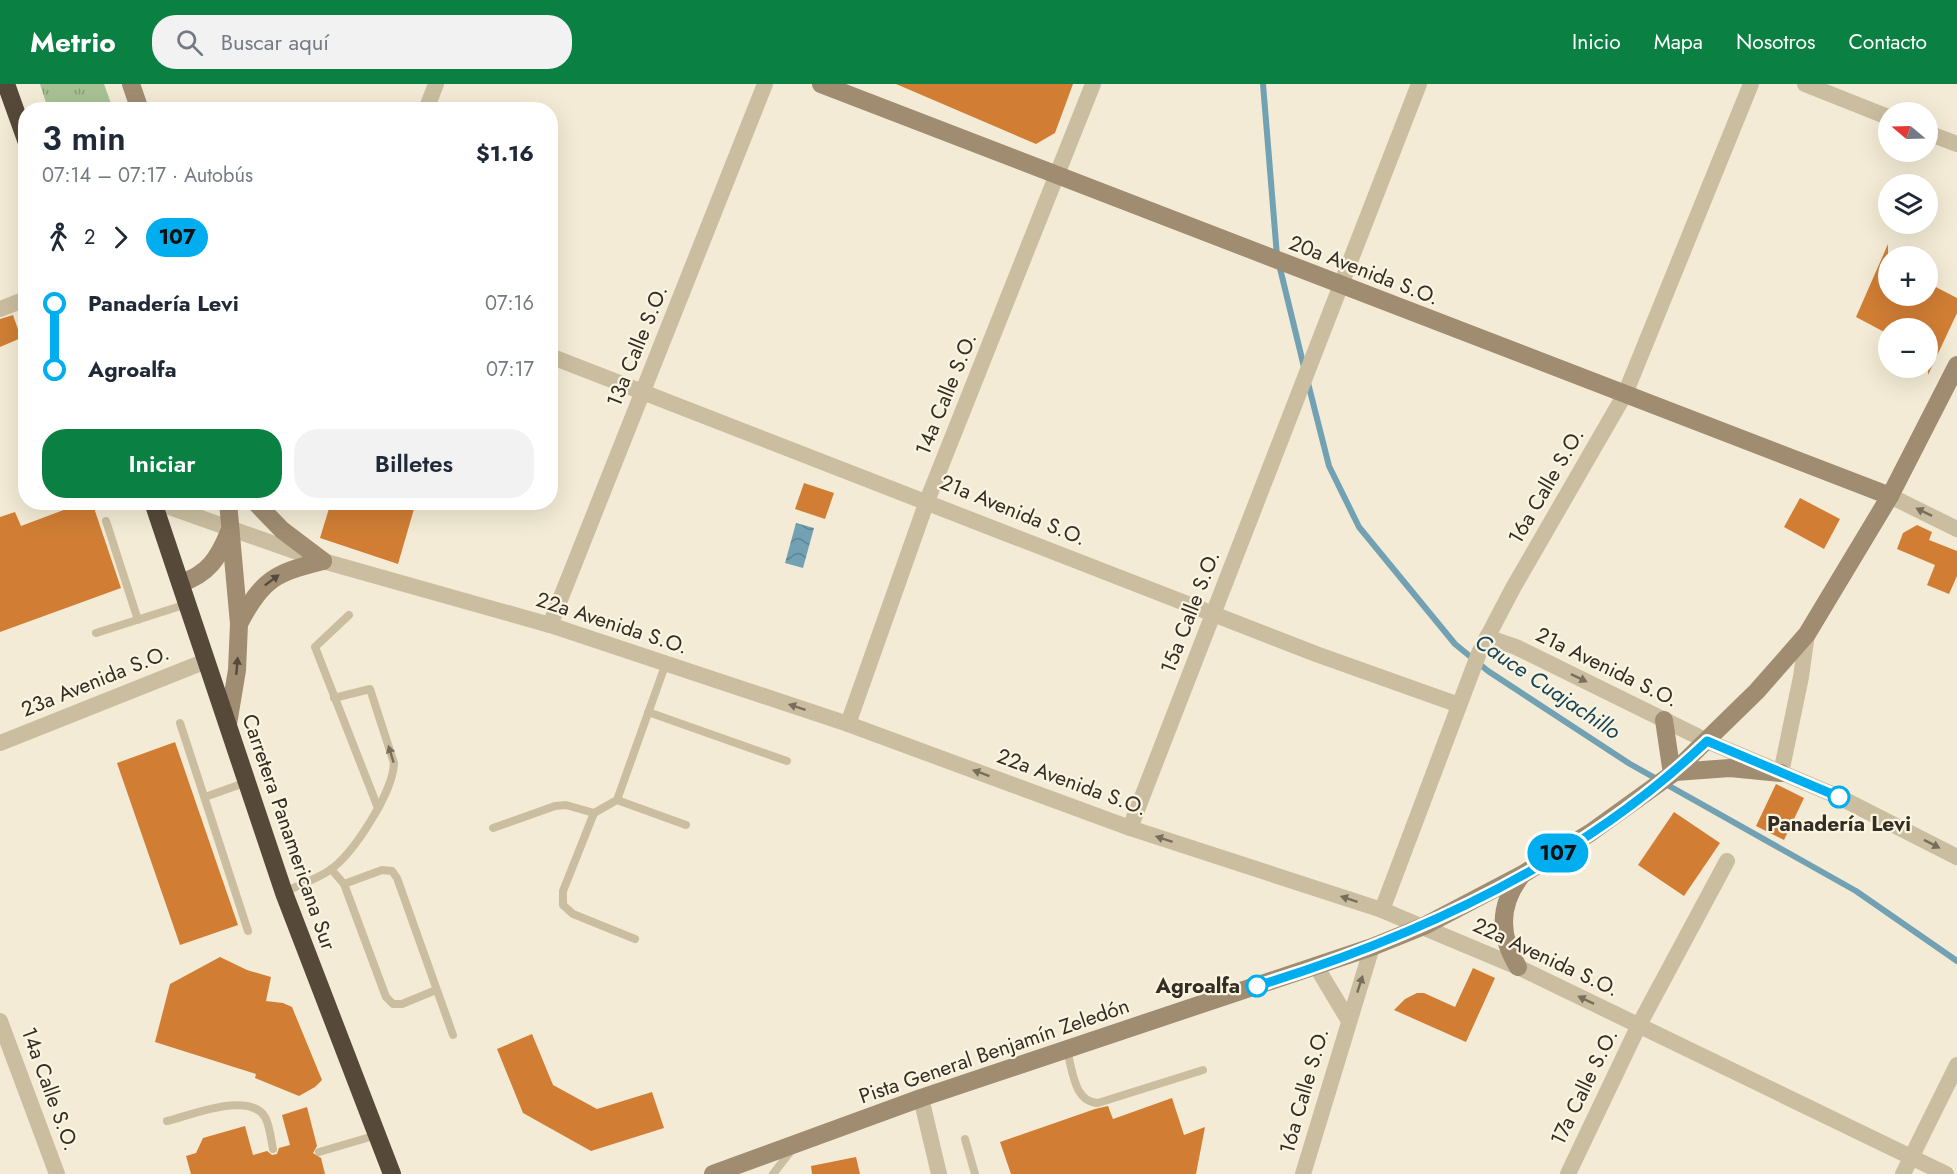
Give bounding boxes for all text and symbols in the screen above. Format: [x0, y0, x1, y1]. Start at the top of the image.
search box [152, 15, 572, 69]
text: Metrio [30, 22, 116, 63]
icon: search [173, 26, 206, 59]
text: Buscar aquí [221, 26, 329, 58]
text: Inicio [1572, 27, 1621, 57]
text: Mapa [1654, 27, 1703, 57]
text: Nosotros [1736, 27, 1815, 57]
text: Contacto [1848, 27, 1927, 57]
north arrow [1878, 102, 1938, 162]
map controls [1878, 102, 1938, 378]
text: 3 min [42, 115, 126, 162]
text: $1.16 [476, 137, 534, 169]
text: 07:14 – 07:17 · Autobús [42, 161, 253, 190]
button: layers [1878, 174, 1938, 234]
icon: walk [42, 221, 75, 254]
icon: forward [104, 221, 137, 254]
text: 107 [158, 222, 196, 252]
text: 2 [84, 223, 95, 252]
street label: 20a Avenida S.O. [1285, 228, 1443, 312]
button: + [1878, 246, 1938, 306]
street label: 13a Calle S.O. [599, 281, 675, 411]
text: Panadería Levi [88, 287, 239, 319]
text: 07:16 [485, 289, 534, 318]
button: − [1878, 318, 1938, 378]
street label: 14a Calle S.O. [908, 328, 984, 460]
text: Agroalfa [88, 353, 177, 385]
text: 07:17 [486, 355, 534, 384]
street label: 16a Calle S.O. [1501, 423, 1591, 549]
button: Iniciar [42, 429, 282, 498]
button: Billetes [294, 429, 534, 498]
street label: 21a Avenida S.O. [935, 467, 1091, 553]
one-way arrow [1915, 508, 1932, 517]
street label: 15a Calle S.O. [1153, 546, 1227, 678]
one-way arrow [264, 575, 279, 587]
street label: 22a Avenida S.O. [532, 584, 692, 662]
street label: 21a Avenida S.O. [1531, 619, 1683, 715]
water label: Cauce Cuajachillo [1469, 625, 1628, 747]
street label: 23a Avenida S.O. [16, 638, 174, 724]
one-way arrow [232, 657, 242, 676]
one-way arrow [1570, 673, 1587, 682]
one-way arrow [788, 702, 806, 711]
street label: Carretera Panamericana Sur [234, 710, 344, 955]
street label: 22a Avenida S.O. [993, 741, 1151, 823]
one-way arrow [386, 745, 395, 763]
one-way arrow [971, 767, 989, 777]
marker: Panadería Levi [1828, 786, 1850, 808]
place label: Panadería Levi [1767, 809, 1911, 839]
one-way arrow [1155, 833, 1173, 843]
line badge: 107 [1524, 834, 1592, 872]
text: 107 [1539, 838, 1577, 868]
one-way arrow [1923, 839, 1940, 849]
one-way arrow [1340, 894, 1358, 903]
street label: 22a Avenida S.O. [1468, 910, 1624, 1004]
place label: Agroalfa [1155, 971, 1240, 1001]
marker: Agroalfa [1246, 975, 1268, 997]
one-way arrow [1356, 975, 1365, 993]
street label: Pista General Benjamín Zeledón [855, 991, 1133, 1111]
one-way arrow [1578, 996, 1595, 1005]
street label: 14a Calle S.O. [14, 1023, 86, 1155]
street label: 17a Calle S.O. [1543, 1024, 1625, 1150]
street label: 16a Calle S.O. [1272, 1025, 1336, 1157]

